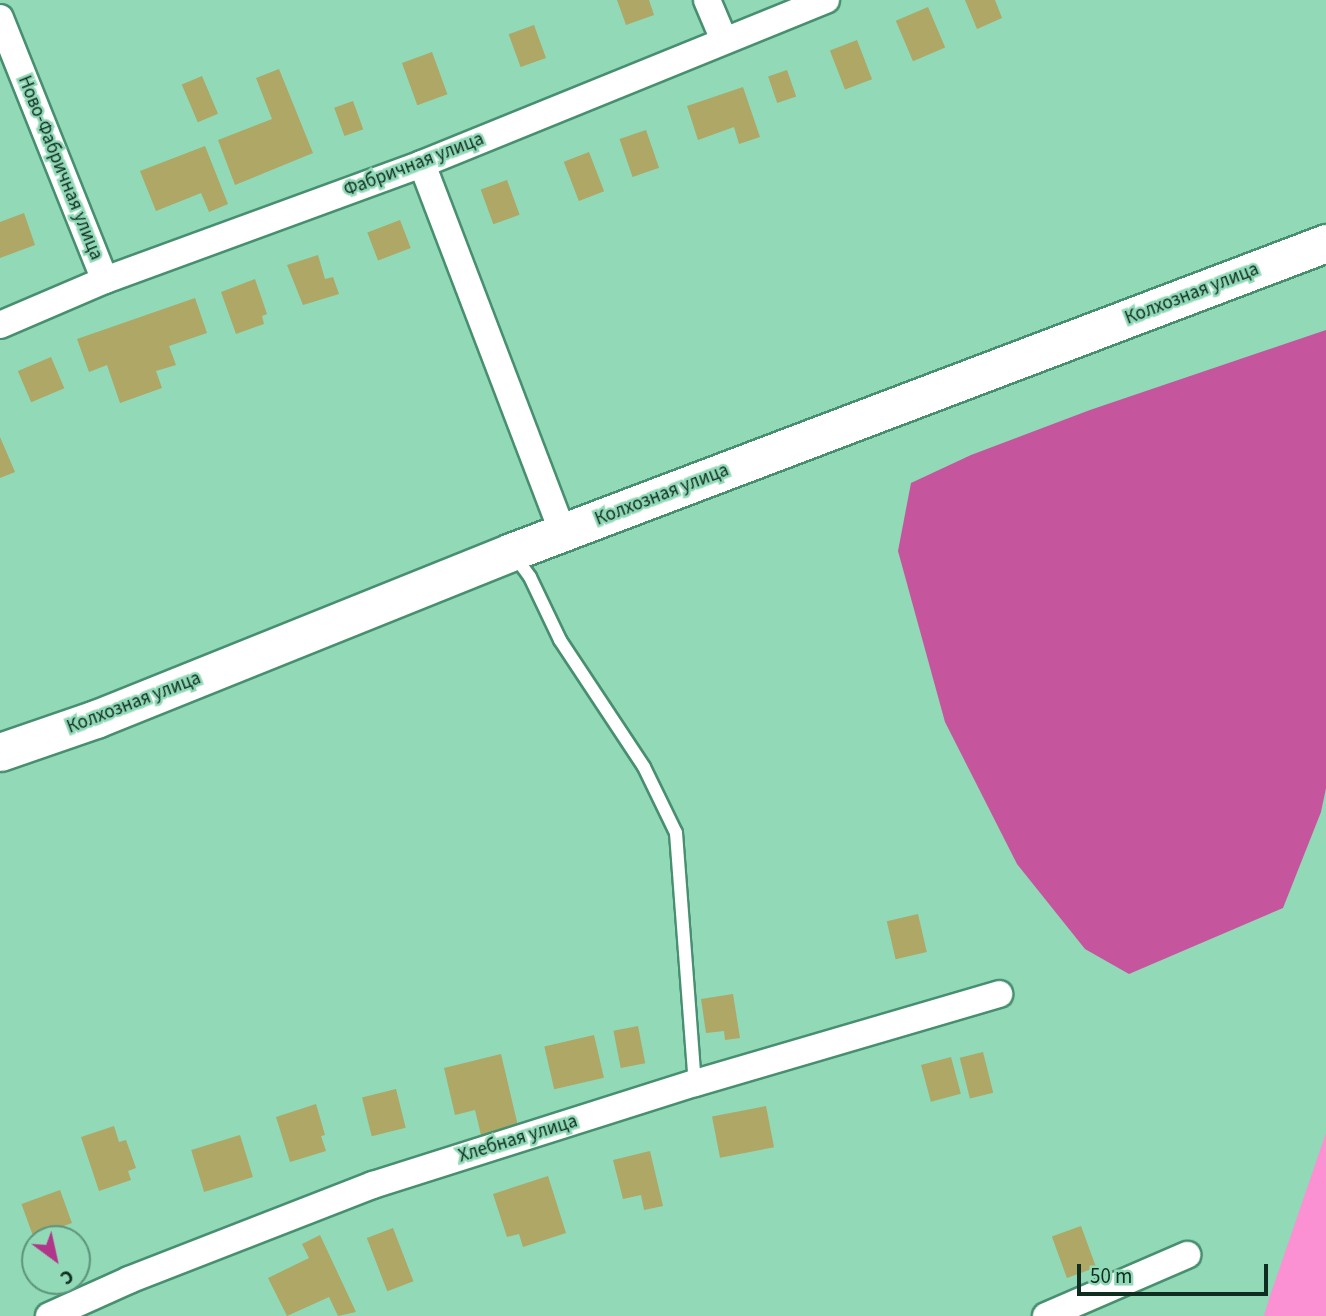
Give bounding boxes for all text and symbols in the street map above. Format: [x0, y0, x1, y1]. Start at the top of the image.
street label: Ново-Фабричная улица [13, 72, 107, 264]
street label: Фабричная улица [341, 128, 487, 202]
street label: Колхозная улица [1122, 258, 1262, 330]
street label: Колхозная улица [592, 459, 732, 531]
street label: Колхозная улица [64, 667, 204, 739]
street label: Хлебная улица [456, 1110, 580, 1168]
north arrow [21, 1225, 91, 1295]
scale bar [1081, 1250, 1272, 1294]
text: 50 m [1090, 1261, 1132, 1291]
text: С [55, 1262, 79, 1291]

